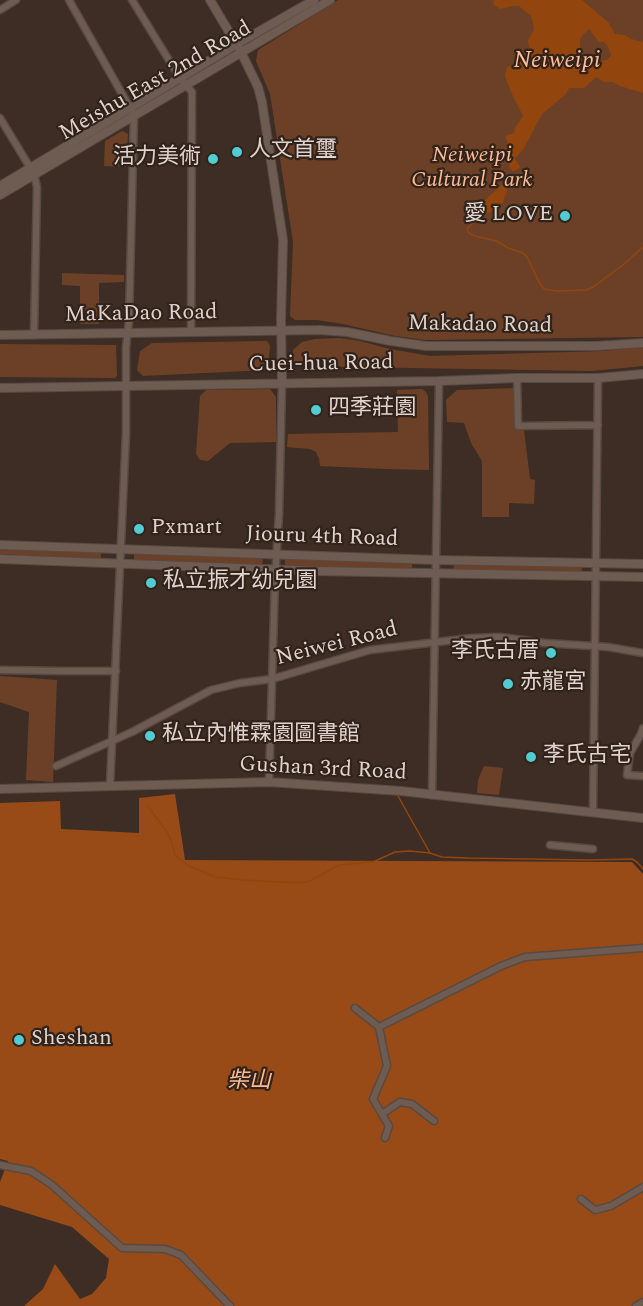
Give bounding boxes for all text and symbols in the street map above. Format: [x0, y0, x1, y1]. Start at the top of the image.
street label: Meishu East 2nd Road [55, 16, 257, 148]
water label: Neiweipi [513, 48, 601, 76]
place label: 人文首璽 [249, 139, 337, 165]
park label: Neiweipi Cultural Park [411, 144, 533, 196]
marker: 人文首璽 [230, 145, 244, 159]
place label: 活力美術 [113, 146, 201, 172]
marker: 活力美術 [206, 152, 220, 166]
place label: 愛 LOVE [464, 203, 553, 229]
marker: 愛 LOVE [558, 209, 572, 223]
street label: MaKaDao Road [64, 300, 218, 330]
street label: Makadao Road [408, 312, 552, 340]
street label: Cuei-hua Road [248, 351, 394, 379]
place label: 四季莊園 [328, 397, 416, 423]
marker: 四季莊園 [309, 403, 323, 417]
place label: Pxmart [151, 516, 222, 542]
marker: Pxmart [132, 522, 146, 536]
street label: Jiouru 4th Road [245, 522, 399, 554]
place label: 私立振才幼兒園 [163, 570, 317, 596]
marker: 私立振才幼兒園 [144, 576, 158, 590]
street label: Neiwei Road [274, 617, 400, 673]
place label: 李氏古厝 [451, 640, 539, 666]
marker: 李氏古厝 [544, 646, 558, 660]
place label: 赤龍宮 [520, 671, 586, 697]
marker: 赤龍宮 [501, 677, 515, 691]
place label: 私立內惟霖園圖書館 [162, 723, 360, 749]
marker: 私立內惟霖園圖書館 [143, 729, 157, 743]
place label: 李氏古宅 [543, 744, 631, 770]
marker: 李氏古宅 [524, 750, 538, 764]
street label: Gushan 3rd Road [239, 752, 407, 788]
place label: Sheshan [31, 1027, 112, 1053]
marker: Sheshan [12, 1033, 26, 1047]
park label: 柴山 [227, 1070, 271, 1096]

